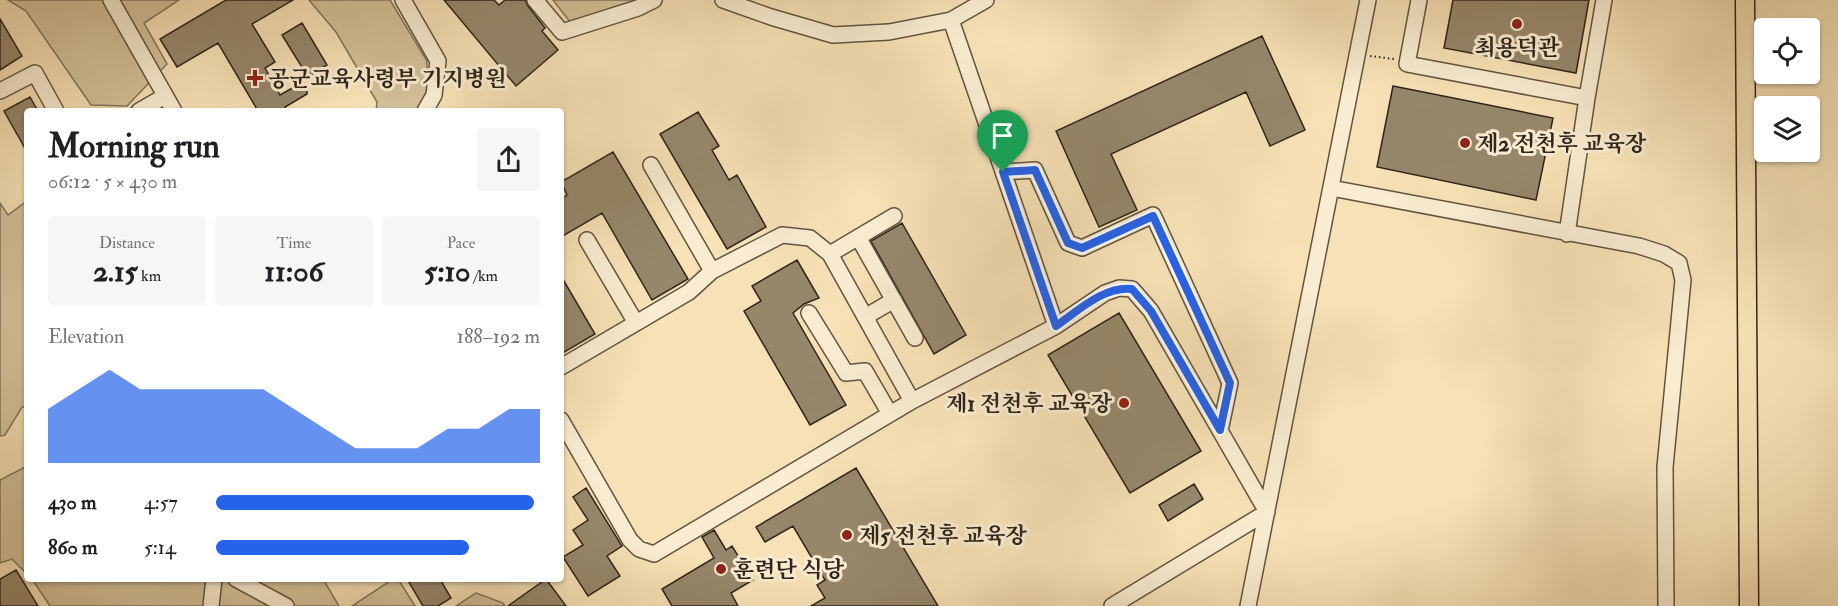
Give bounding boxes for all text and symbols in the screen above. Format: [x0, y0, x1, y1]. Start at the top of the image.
marker: 최용덕관 [1510, 17, 1524, 31]
map controls [1754, 18, 1820, 162]
button: locate [1754, 18, 1820, 84]
place label: 최용덕관 [1474, 34, 1560, 62]
place label: 공군교육사령부 기지병원 [268, 65, 506, 93]
marker: 공군교육사령부 기지병원 [246, 69, 264, 87]
button: layers [1754, 96, 1820, 162]
pin [977, 110, 1028, 172]
icon: arrive [986, 119, 1019, 152]
text: Morning run [48, 126, 220, 167]
button: share [477, 128, 540, 191]
place label: 제2 전천후 교육장 [1477, 130, 1647, 158]
marker: 제2 전천후 교육장 [1458, 136, 1472, 150]
text: 06:12 · 5 × 430 m [48, 169, 177, 194]
text: Distance [99, 233, 155, 253]
text: Time [277, 233, 311, 253]
text: Pace [447, 233, 475, 253]
text: 2.15 [93, 253, 138, 290]
text: 11:06 [264, 253, 324, 290]
text: 5:10 [424, 253, 470, 290]
text: km [138, 266, 161, 286]
text: /km [470, 266, 498, 286]
text: Elevation [48, 324, 124, 349]
text: 188–192 m [457, 324, 540, 349]
place label: 제1 전천후 교육장 [946, 390, 1113, 418]
marker: 제1 전천후 교육장 [1117, 396, 1131, 410]
text: 430 m [48, 490, 96, 515]
text: 4:57 [144, 490, 178, 515]
place label: 제5 전천후 교육장 [859, 522, 1027, 550]
marker: 제5 전천후 교육장 [840, 528, 854, 542]
text: 860 m [48, 535, 97, 560]
text: 5:14 [144, 535, 176, 560]
place label: 훈련단 식당 [733, 556, 845, 584]
marker: 훈련단 식당 [714, 562, 728, 576]

